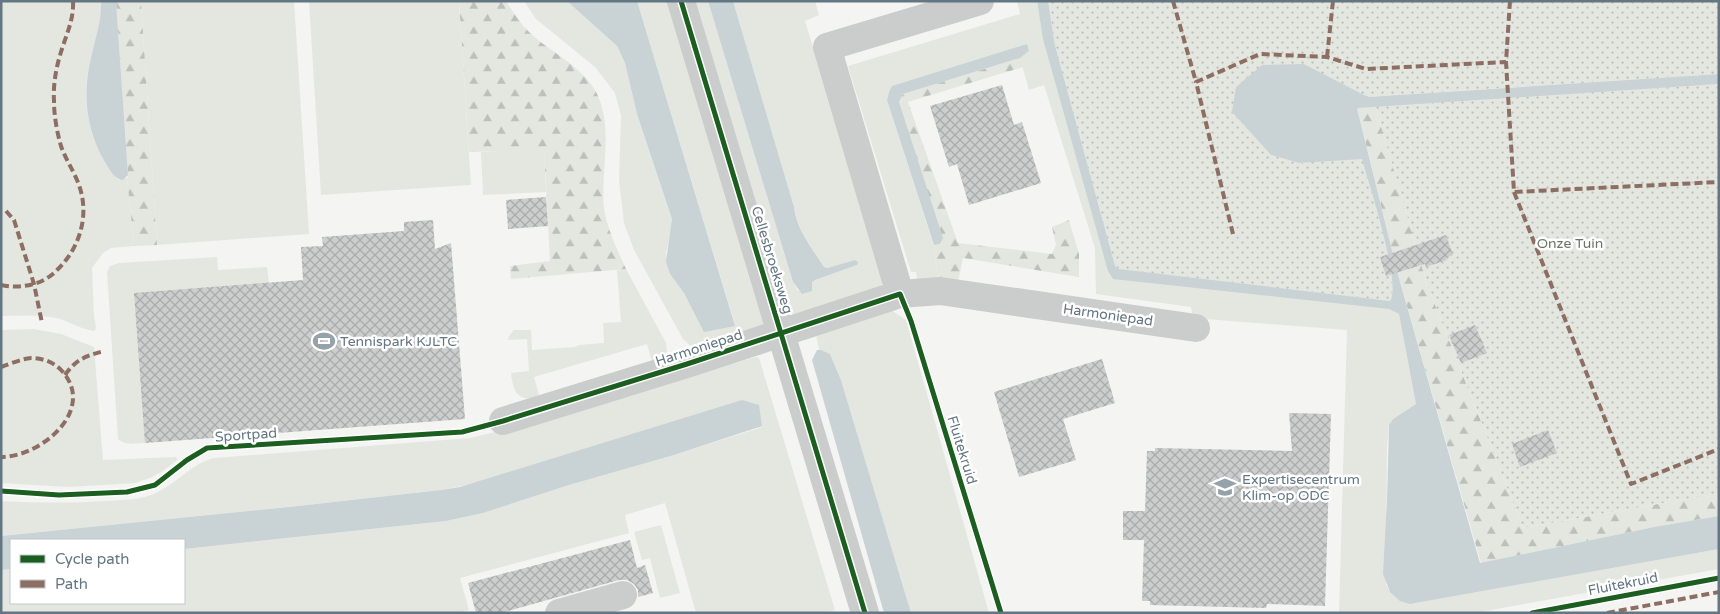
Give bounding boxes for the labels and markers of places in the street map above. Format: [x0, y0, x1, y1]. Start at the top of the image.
sports icon: Tennispark KJLTC [311, 328, 337, 354]
place label: Tennispark KJLTC [340, 333, 457, 350]
place label: Expertisecentrum Klim-op ODC [1242, 471, 1360, 504]
school or university icon: Expertisecentrum Klim-op ODC [1212, 474, 1238, 500]

